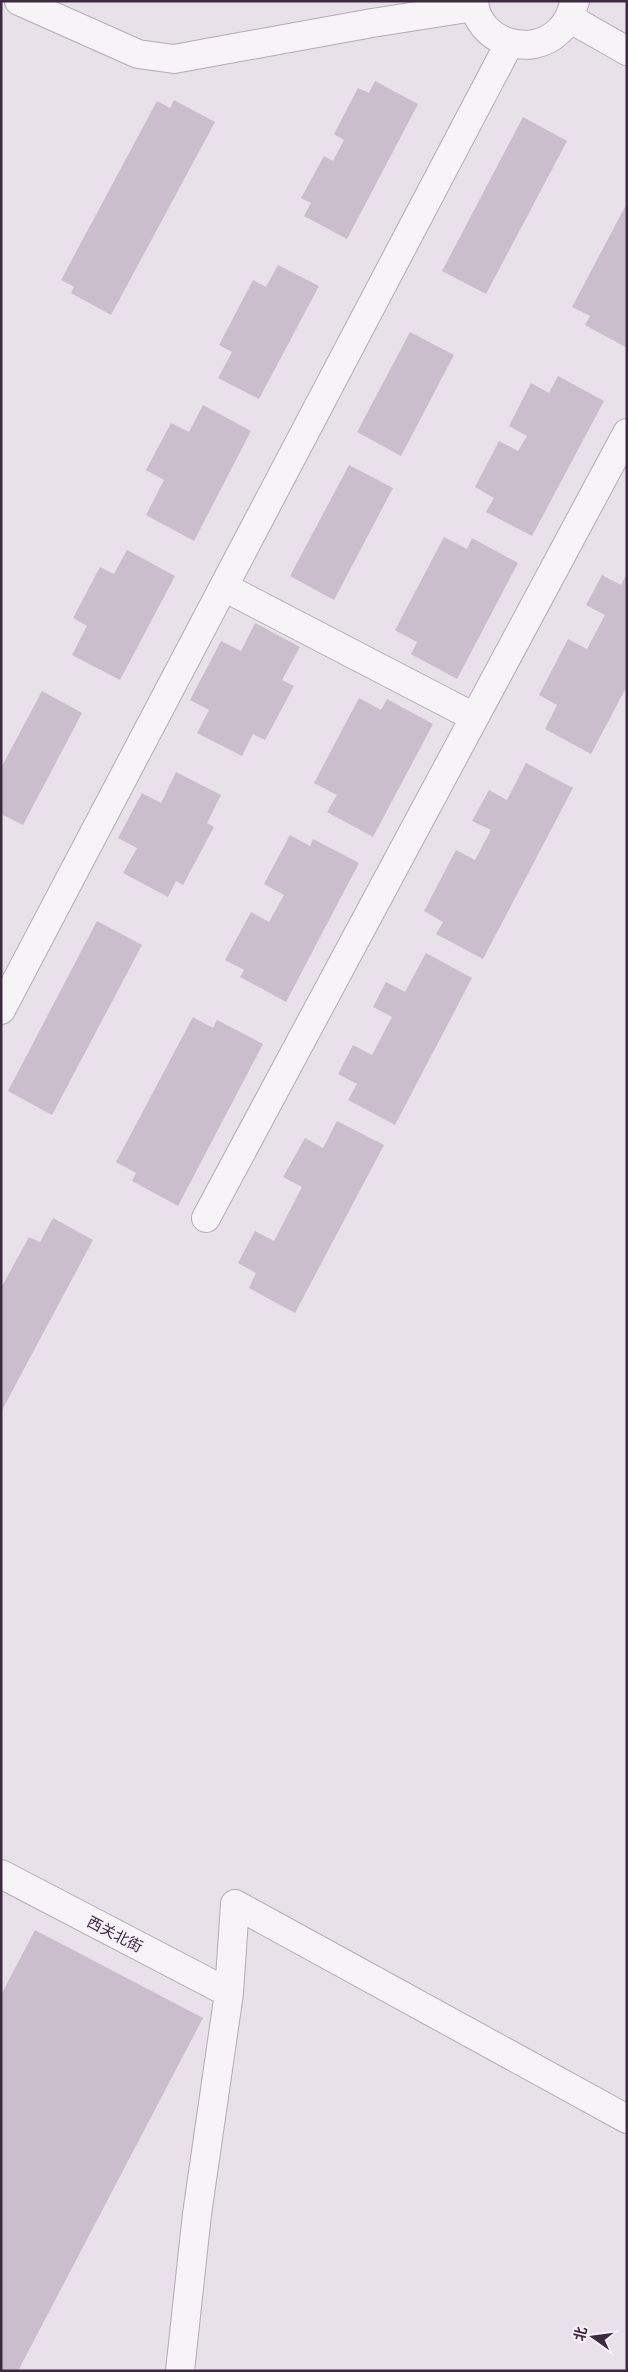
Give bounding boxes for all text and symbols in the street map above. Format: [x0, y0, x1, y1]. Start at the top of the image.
street label: 西关北街 [84, 1912, 146, 1956]
north arrow [568, 2312, 618, 2362]
text: 北 [570, 2325, 590, 2343]

